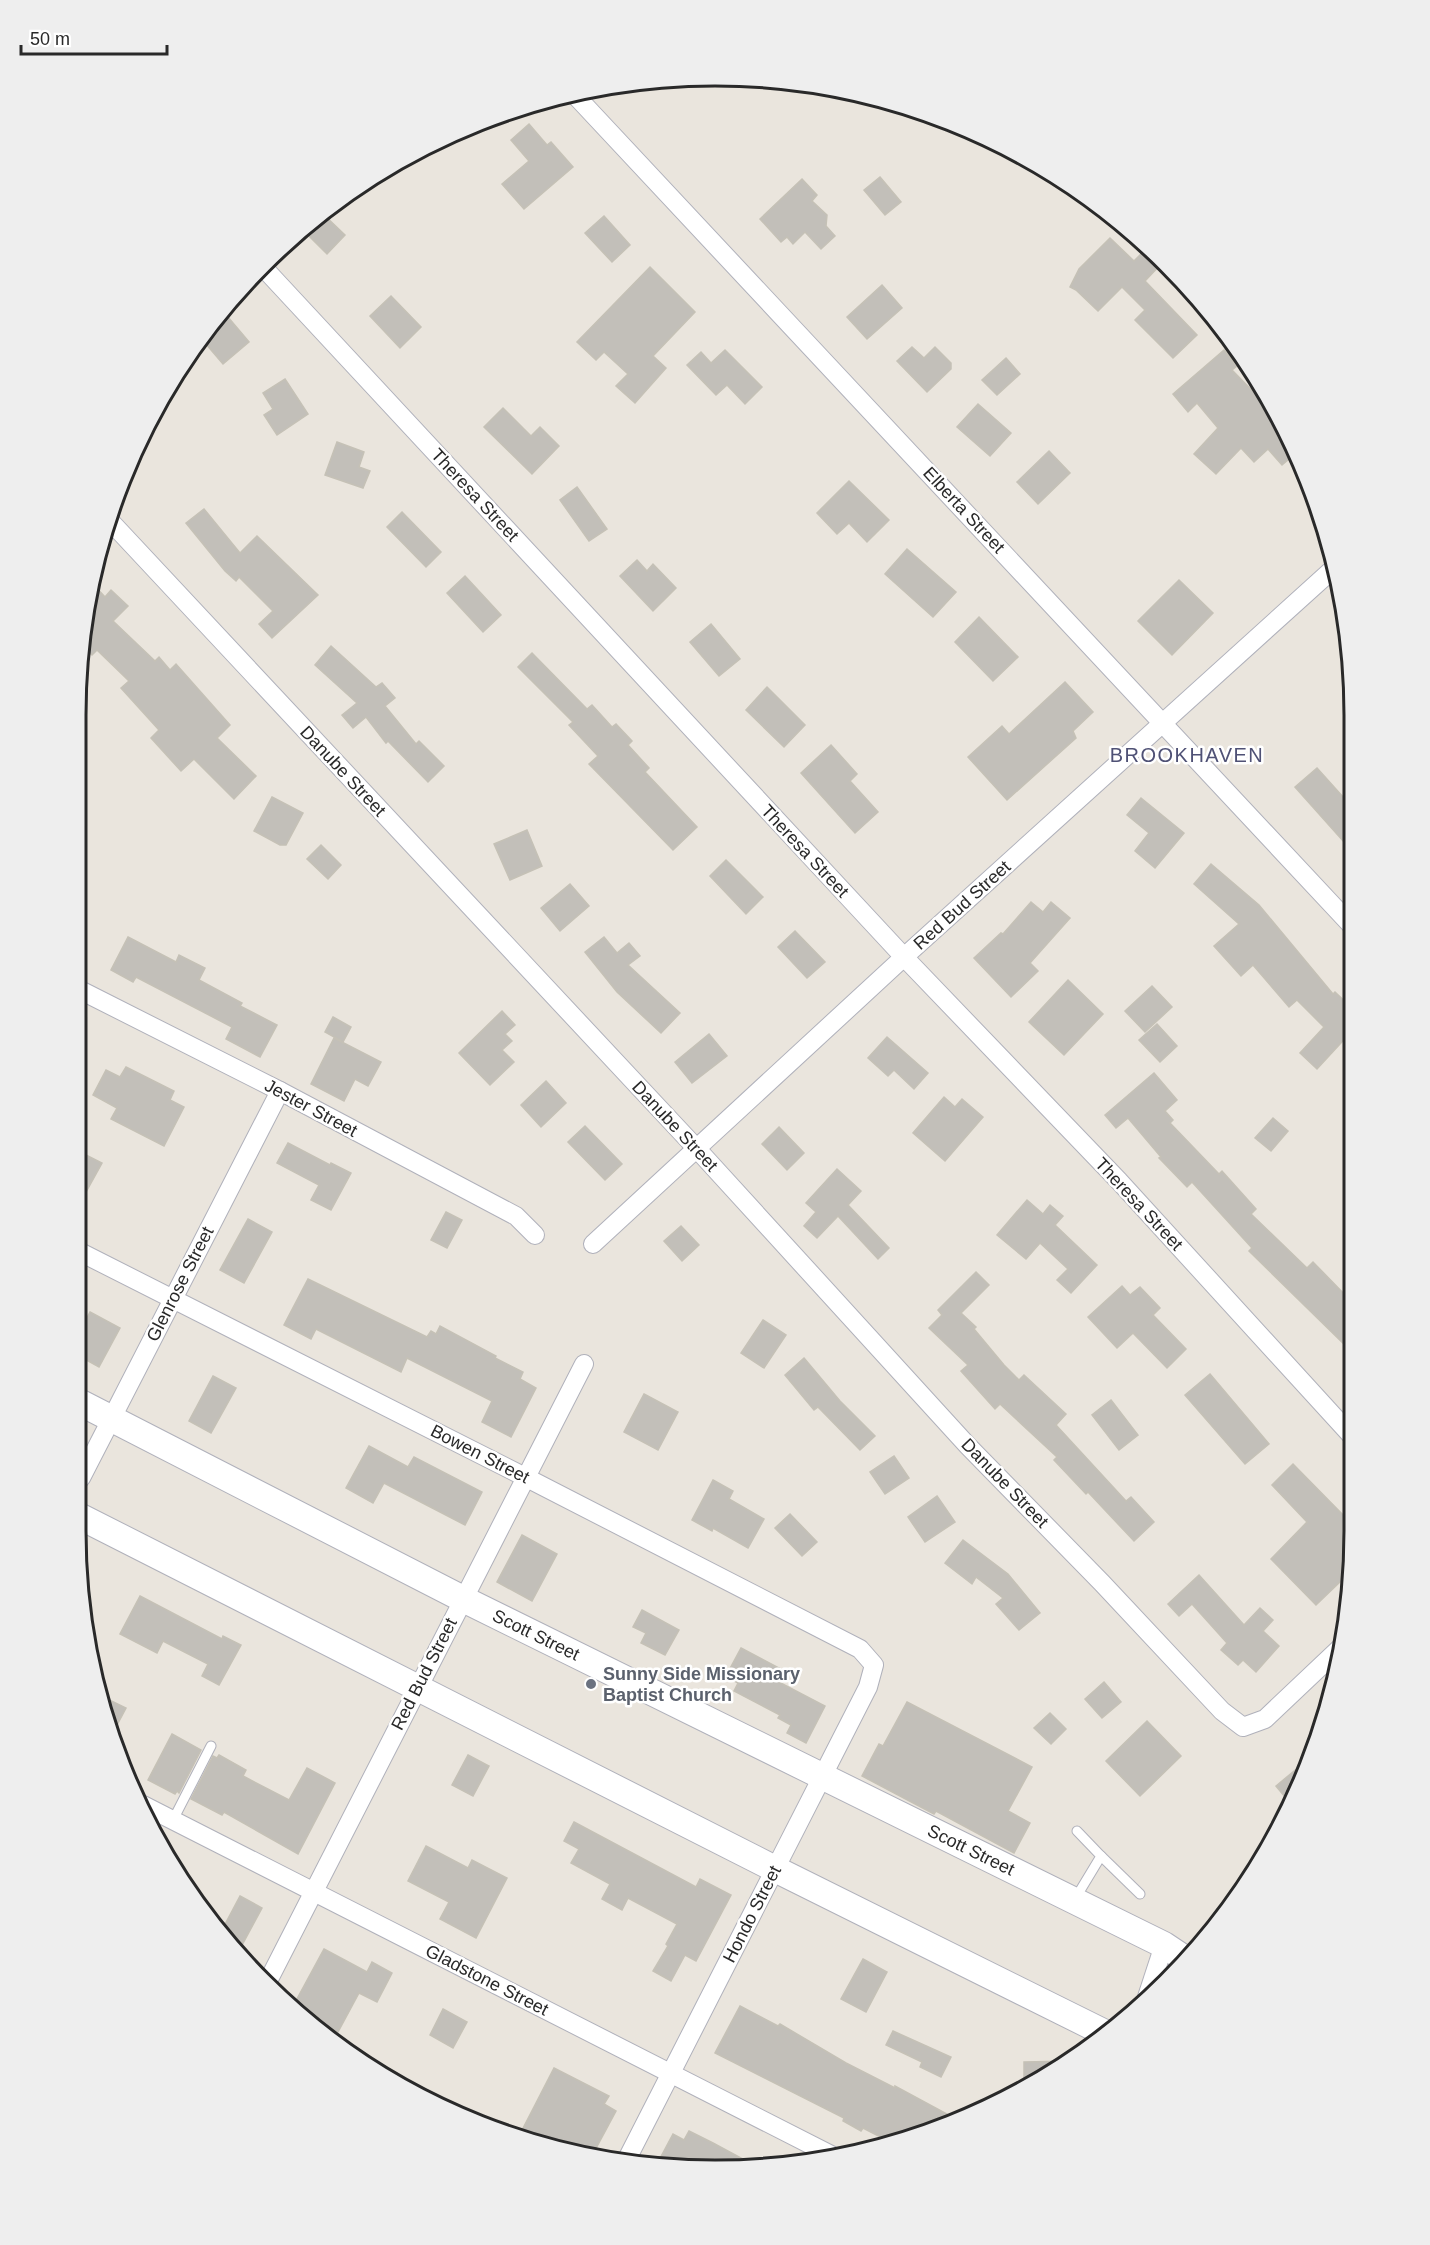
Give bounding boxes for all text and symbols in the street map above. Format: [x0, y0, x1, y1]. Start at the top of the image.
scale bar [21, 18, 166, 56]
text: 50 m [30, 29, 70, 49]
street label: Theresa Street [427, 445, 523, 545]
street label: Elberta Street [919, 463, 1009, 557]
street label: Danube Street [296, 722, 390, 820]
district label: BROOKHAVEN [1110, 744, 1264, 766]
street label: Theresa Street [757, 801, 853, 901]
street label: Red Bud Street [910, 856, 1014, 954]
street label: Jester Street [261, 1075, 361, 1141]
street label: Danube Street [628, 1077, 722, 1175]
street label: Theresa Street [1091, 1154, 1187, 1254]
street label: Glenrose Street [142, 1223, 218, 1345]
street label: Bowen Street [427, 1421, 533, 1487]
street label: Danube Street [957, 1434, 1053, 1532]
street label: Scott Street [489, 1605, 583, 1665]
street label: Red Bud Street [387, 1615, 461, 1733]
place label: Sunny Side Missionary Baptist Church [603, 1664, 800, 1705]
marker: Sunny Side Missionary Baptist Church [584, 1677, 598, 1691]
street label: Scott Street [924, 1820, 1018, 1880]
street label: Hondo Street [719, 1862, 785, 1966]
street label: Gladstone Street [422, 1940, 552, 2020]

